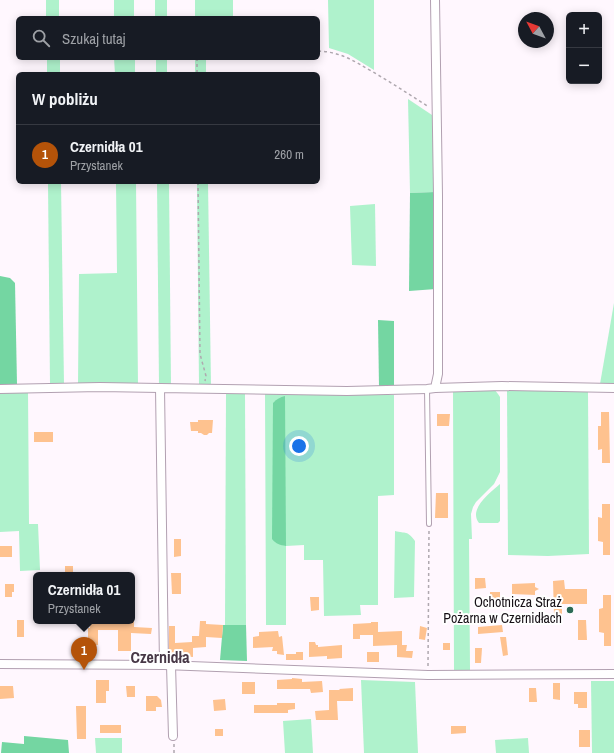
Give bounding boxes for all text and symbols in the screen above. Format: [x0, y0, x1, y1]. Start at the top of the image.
north arrow [518, 12, 554, 48]
map controls [566, 12, 602, 84]
button: + [566, 12, 602, 48]
search box [16, 16, 320, 60]
icon: search [30, 27, 52, 49]
text: Szukaj tutaj [62, 28, 126, 49]
button: − [566, 48, 602, 84]
text: W pobliżu [32, 87, 98, 110]
text: Czernidła 01 [70, 136, 142, 157]
text: 1 [42, 146, 48, 163]
text: 260 m [274, 146, 304, 163]
text: Przystanek [70, 157, 123, 174]
your location [289, 436, 309, 456]
popup [33, 572, 135, 624]
text: Czernidła 01 [48, 579, 120, 600]
place label: Ochotnicza Straż Pożarna w Czernidłach [443, 593, 562, 627]
text: Przystanek [48, 600, 101, 617]
marker: Ochotnicza Straż Pożarna w Czernidłach [565, 605, 575, 615]
pin: 1 [71, 637, 97, 670]
district label: Czernidła [130, 646, 190, 668]

